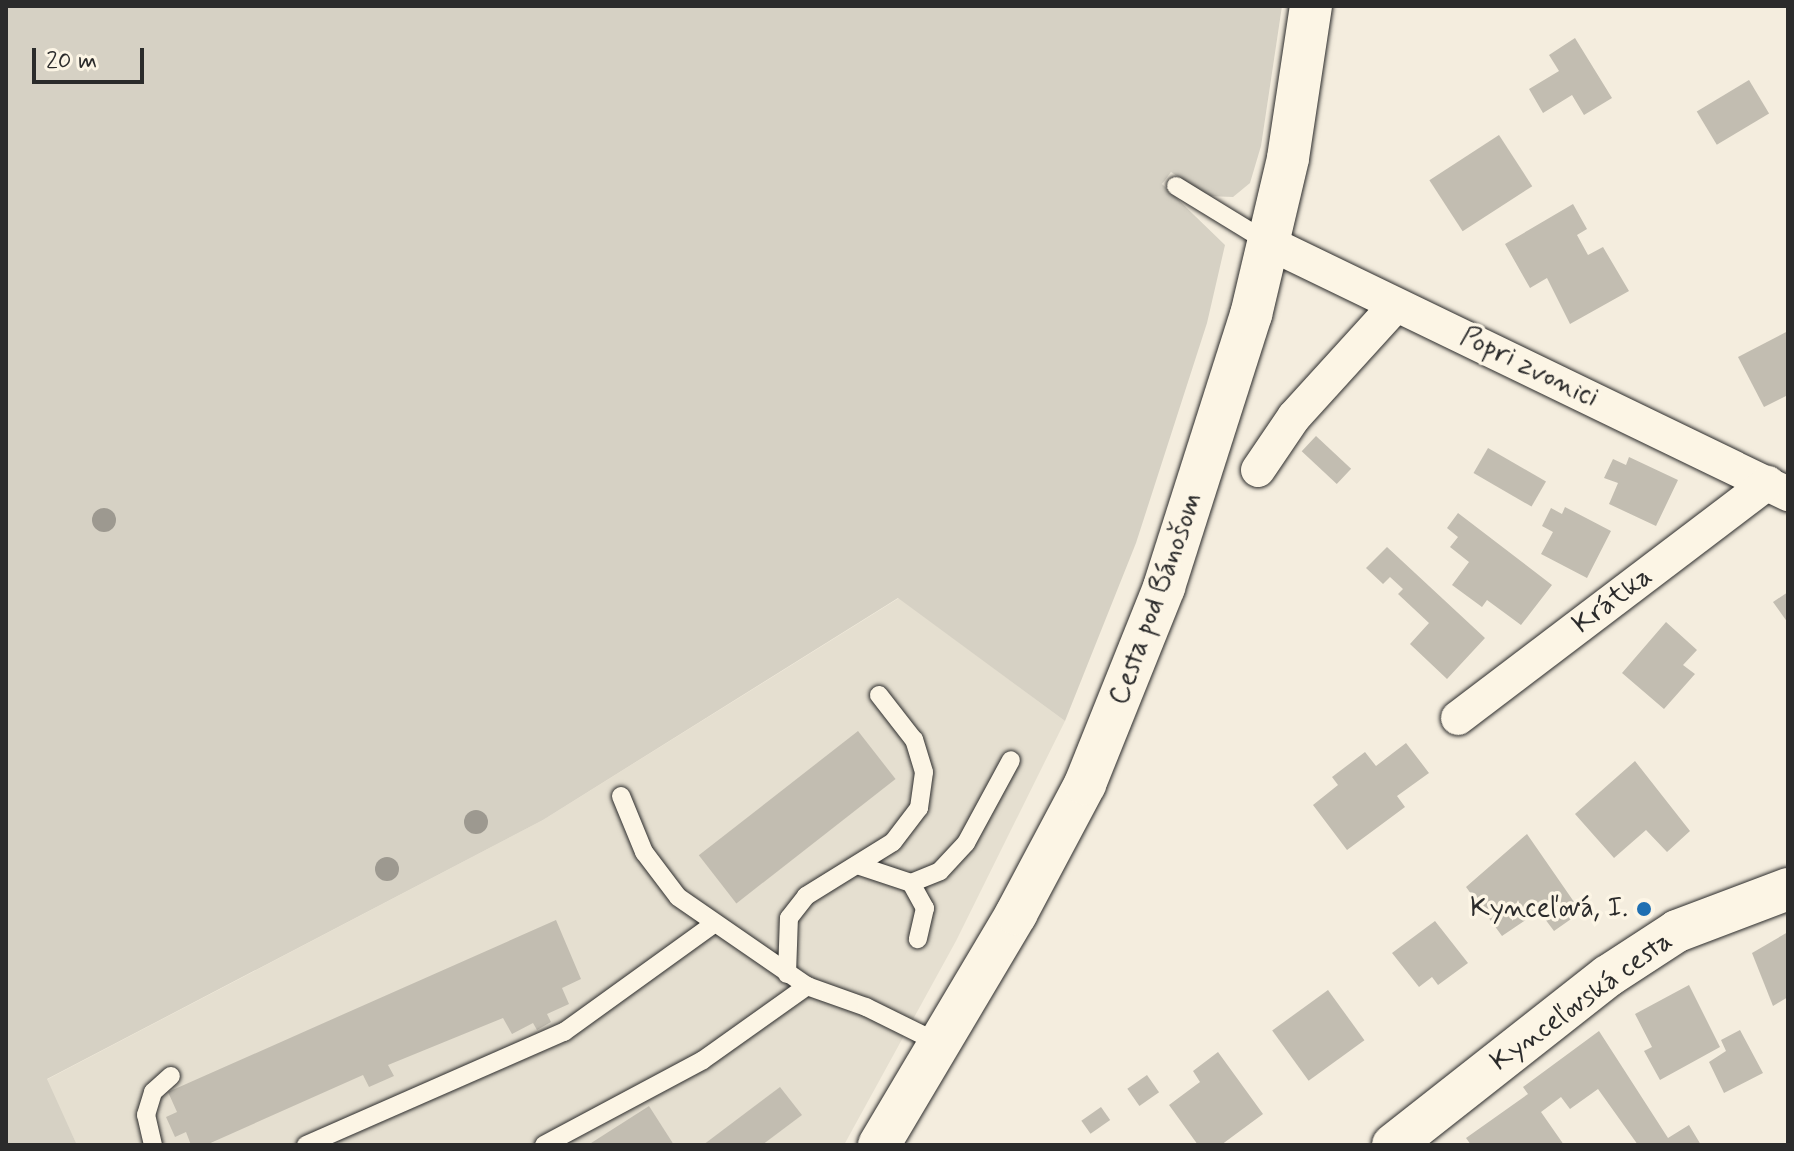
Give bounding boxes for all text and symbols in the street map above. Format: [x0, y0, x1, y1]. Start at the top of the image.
scale bar [36, 32, 148, 82]
text: 20 m [46, 46, 97, 77]
street label: Popri zvonici [1454, 320, 1604, 416]
street label: Cesta pod Bánošom [1103, 488, 1211, 710]
street label: Krátka [1566, 560, 1660, 642]
place label: Kynceľová, I. [1470, 892, 1628, 926]
marker: Kynceľová, I. [1635, 900, 1653, 918]
street label: Kynceľovská cesta [1485, 925, 1679, 1079]

